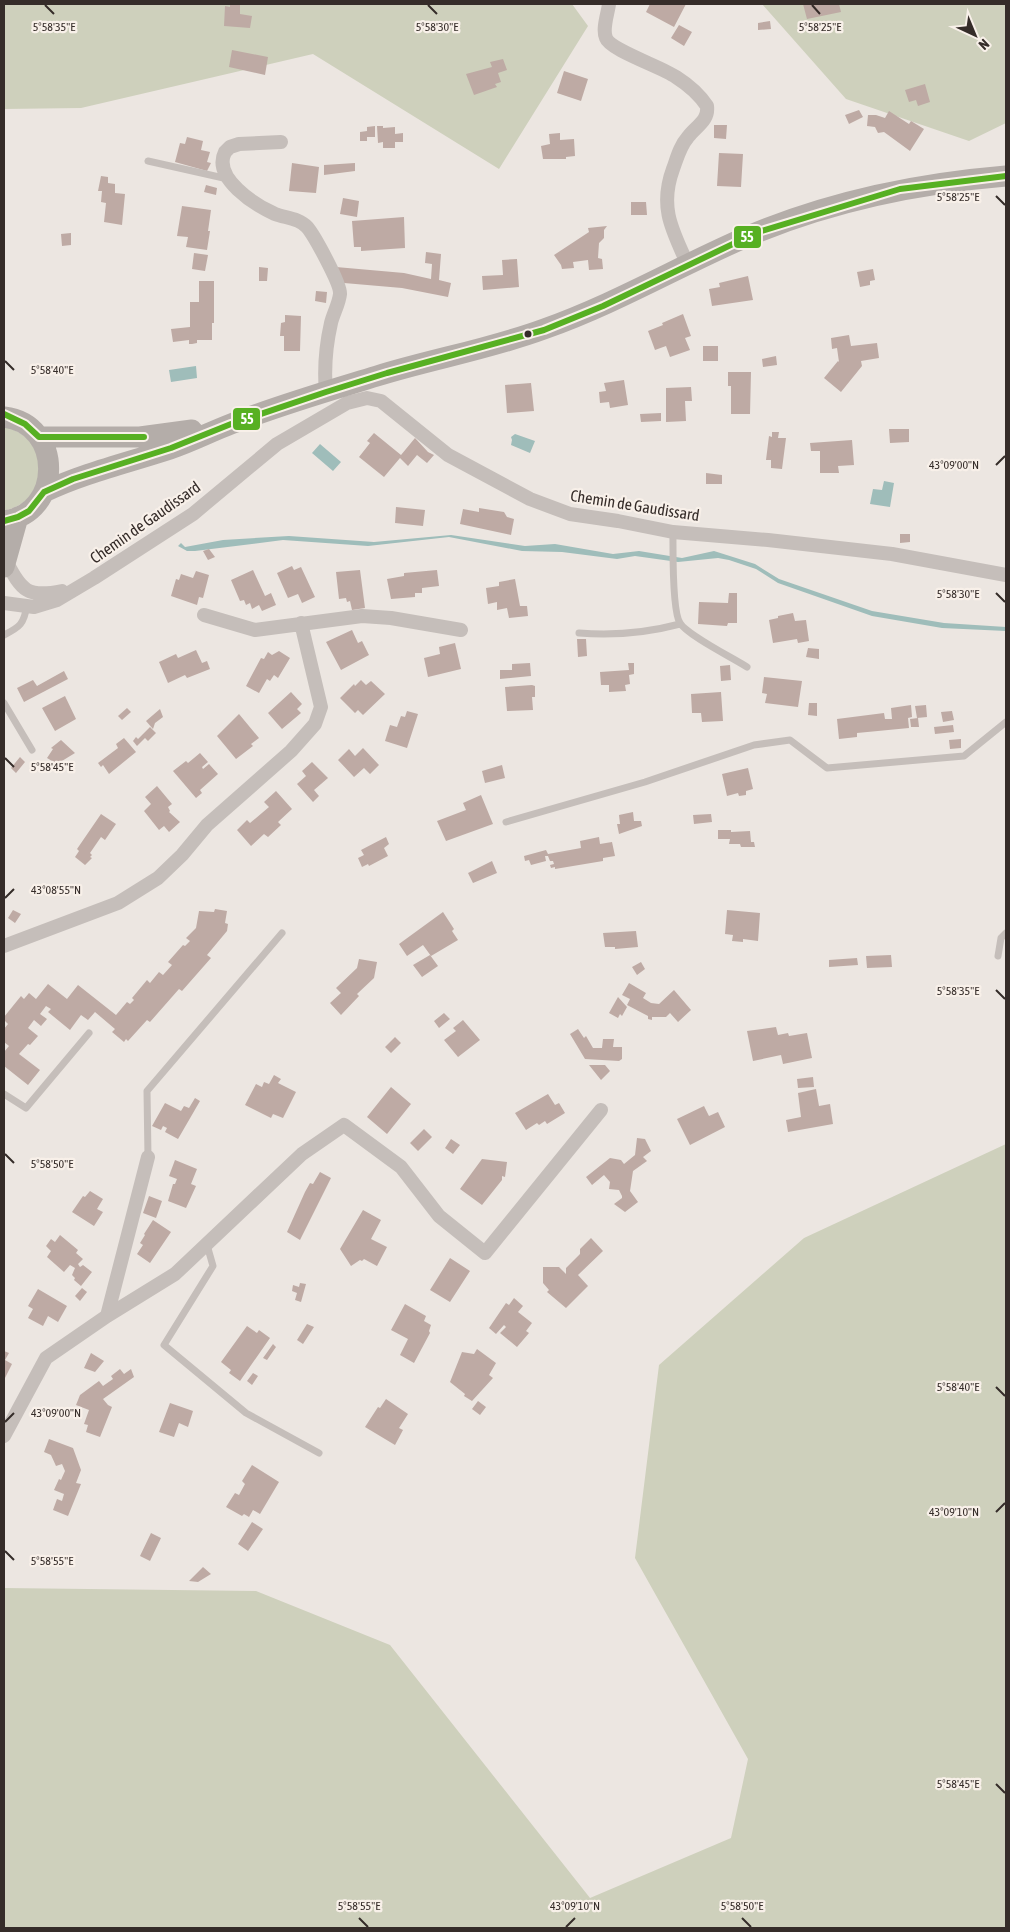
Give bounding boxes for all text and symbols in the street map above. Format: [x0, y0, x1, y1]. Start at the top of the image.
north arrow [950, 10, 1000, 60]
text: 5°58'35"E [33, 20, 75, 34]
text: 5°58'30"E [416, 20, 458, 34]
text: 5°58'25"E [799, 20, 841, 34]
text: N [976, 36, 993, 53]
text: 5°58'25"E [937, 190, 979, 204]
line badge: 55 [733, 225, 762, 249]
text: 55 [740, 229, 754, 245]
unlabelled marker [523, 329, 533, 339]
text: 5°58'40"E [31, 363, 73, 377]
line badge: 55 [232, 407, 261, 431]
text: 55 [240, 411, 254, 427]
text: 43°09'00"N [929, 458, 979, 472]
street label: Chemin de Gaudissard [86, 477, 204, 567]
street label: Chemin de Gaudissard [569, 486, 701, 524]
text: 5°58'30"E [937, 587, 979, 601]
text: 5°58'45"E [31, 760, 73, 774]
text: 43°08'55"N [31, 883, 81, 897]
text: 5°58'35"E [937, 984, 979, 998]
text: 5°58'50"E [31, 1157, 73, 1171]
text: 5°58'40"E [937, 1380, 979, 1394]
text: 43°09'00"N [31, 1406, 81, 1420]
text: 43°09'10"N [929, 1505, 979, 1519]
text: 5°58'55"E [31, 1554, 73, 1568]
text: 5°58'45"E [937, 1777, 979, 1791]
text: 5°58'55"E [338, 1899, 380, 1913]
text: 43°09'10"N [550, 1899, 600, 1913]
text: 5°58'50"E [721, 1899, 763, 1913]

